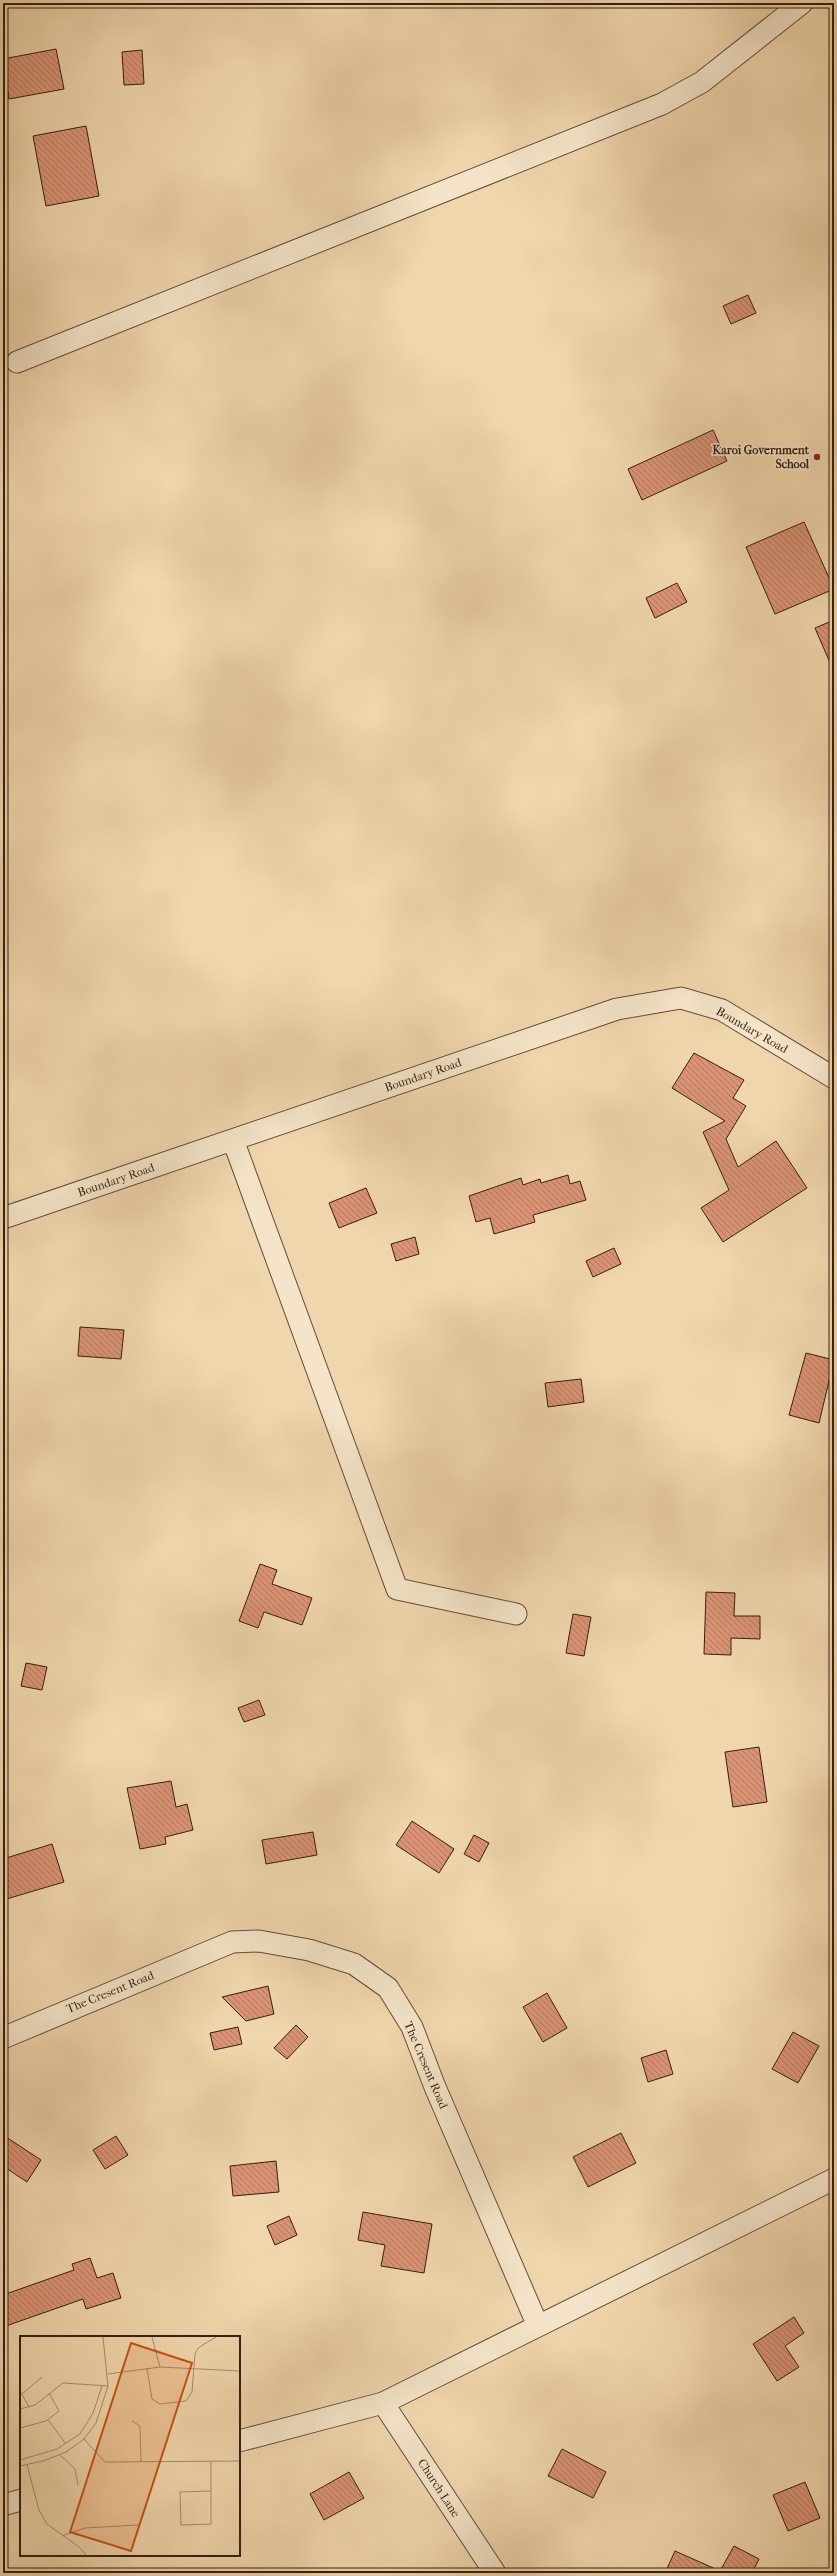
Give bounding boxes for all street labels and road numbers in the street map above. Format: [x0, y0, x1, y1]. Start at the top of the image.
street label: Boundary Road [714, 1004, 791, 1056]
street label: Boundary Road [383, 1055, 464, 1095]
street label: Boundary Road [76, 1160, 157, 1200]
street label: The Cresent Road [64, 1968, 156, 2016]
street label: The Cresent Road [401, 2019, 451, 2111]
street label: Church Lane [415, 2456, 463, 2520]

